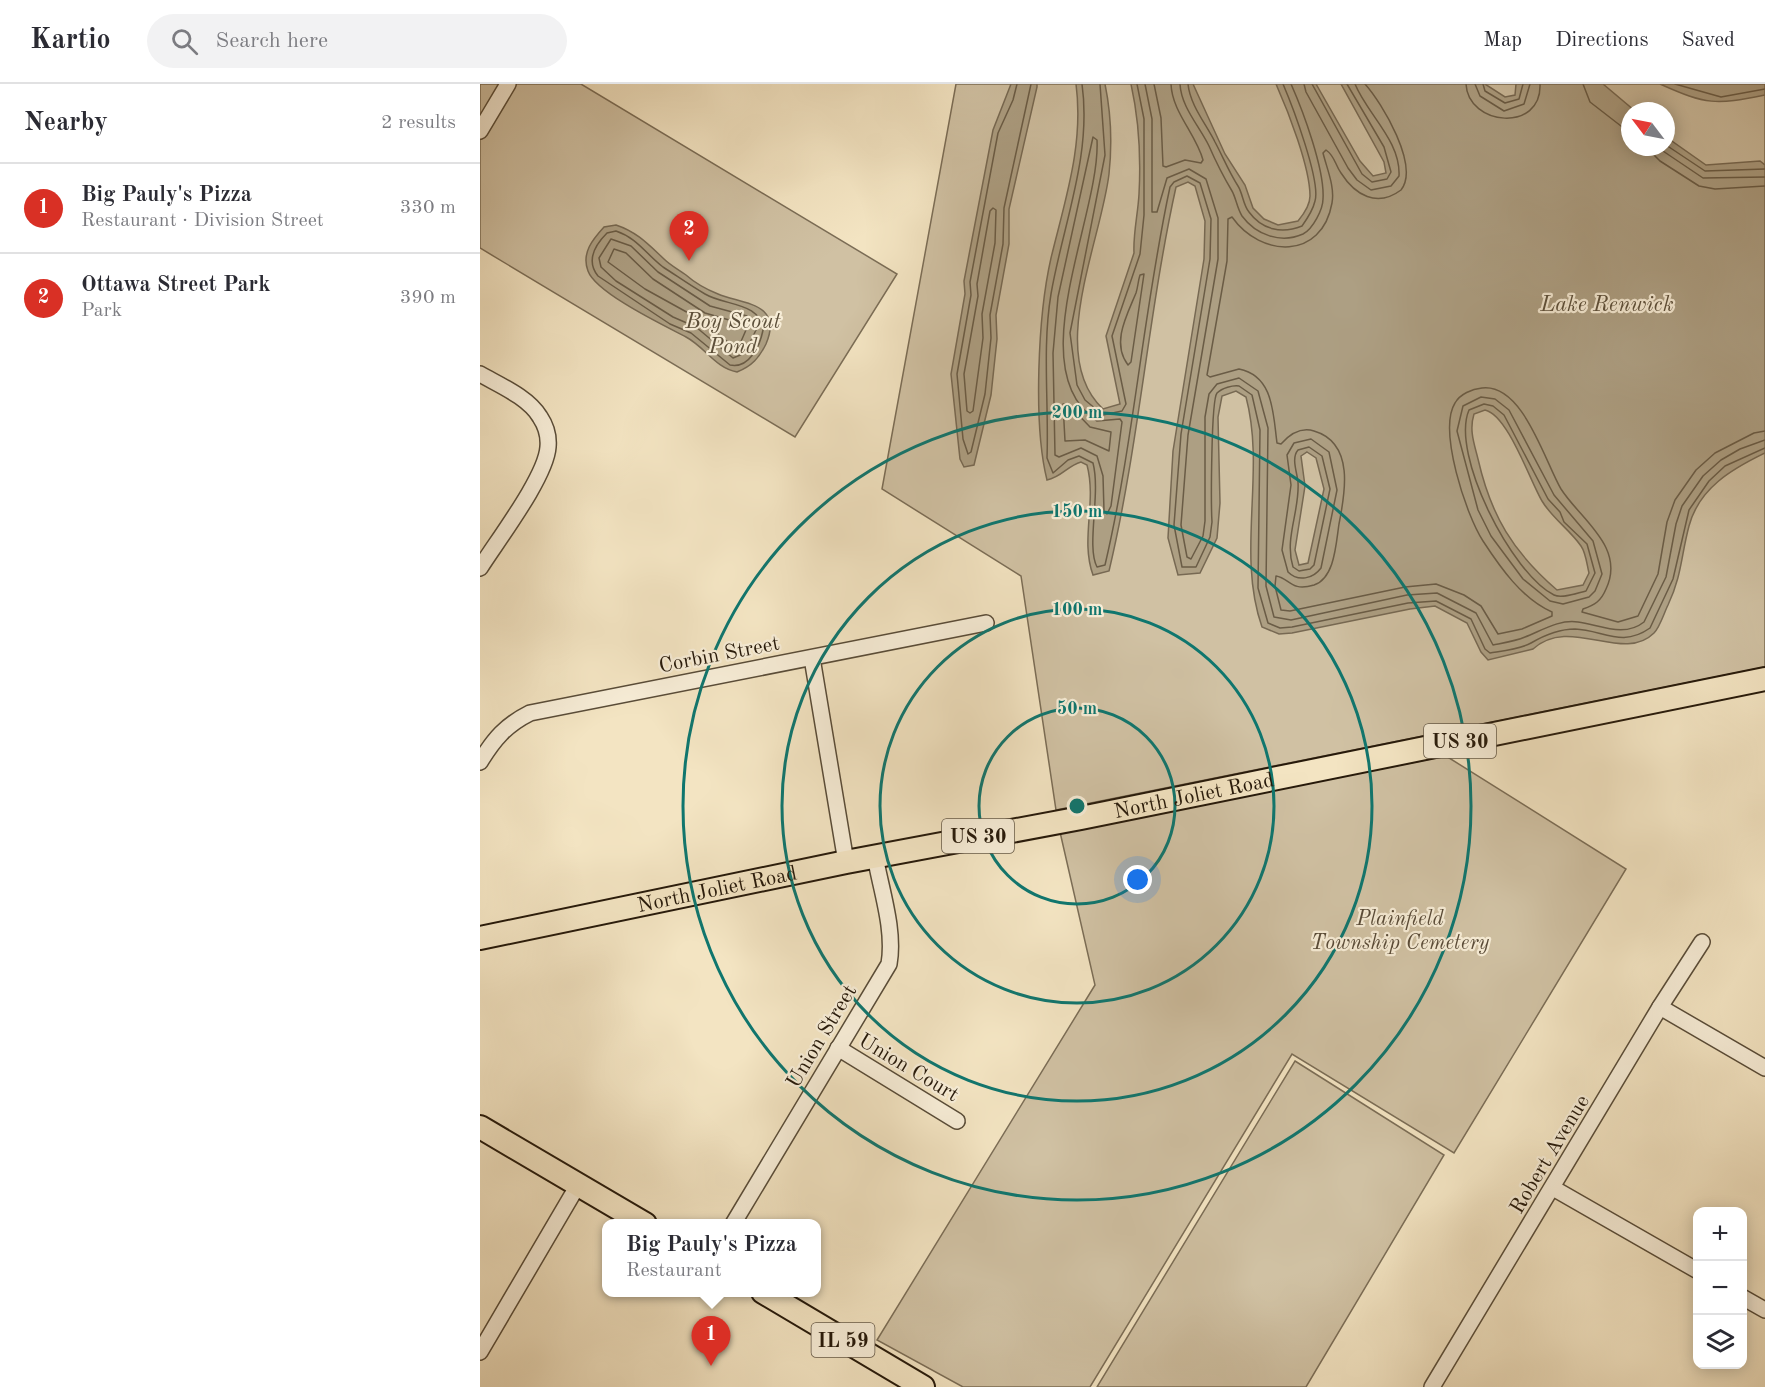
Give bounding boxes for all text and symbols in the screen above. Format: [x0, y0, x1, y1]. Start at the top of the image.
search box [147, 14, 567, 68]
icon: search [168, 25, 201, 58]
text: Kartio [30, 27, 111, 55]
text: Search here [216, 30, 328, 52]
text: Map [1483, 30, 1522, 51]
text: Directions [1555, 30, 1649, 51]
text: Saved [1682, 30, 1735, 51]
north arrow [1621, 102, 1675, 156]
text: Nearby [24, 110, 108, 136]
text: 2 results [381, 113, 456, 133]
text: Big Pauly's Pizza [81, 184, 252, 206]
text: 1 [38, 198, 49, 218]
text: 330 m [400, 198, 456, 218]
text: Restaurant · Division Street [81, 211, 324, 231]
pin: 2 [670, 212, 708, 261]
text: Ottawa Street Park [81, 274, 270, 296]
text: 2 [38, 288, 49, 308]
text: 390 m [400, 288, 456, 308]
water label: Lake Renwick [1539, 294, 1674, 316]
text: Park [81, 301, 122, 321]
water label: Boy Scout Pond [684, 311, 782, 358]
text: 200 m [1052, 404, 1102, 422]
text: 150 m [1052, 503, 1102, 521]
text: 100 m [1052, 601, 1102, 619]
street label: Corbin Street [657, 633, 781, 677]
text: 50 m [1057, 700, 1097, 718]
road number: US 30 [1424, 724, 1496, 758]
street label: North Joliet Road [1112, 770, 1276, 823]
centre of rings [1067, 796, 1087, 816]
road number: US 30 [942, 819, 1014, 853]
street label: North Joliet Road [635, 863, 799, 917]
your location [1123, 865, 1152, 894]
park label: Plainfield Township Cemetery [1311, 909, 1489, 954]
street label: Union Street [783, 981, 861, 1092]
street label: Union Court [855, 1030, 962, 1106]
street label: Robert Avenue [1507, 1092, 1594, 1218]
map controls [1693, 1207, 1747, 1369]
button: + [1693, 1207, 1747, 1261]
popup [602, 1219, 821, 1297]
text: Big Pauly's Pizza [626, 1234, 797, 1256]
text: Restaurant [626, 1261, 722, 1281]
button: − [1693, 1261, 1747, 1315]
button: layers [1693, 1315, 1747, 1369]
pin: 1 [692, 1316, 730, 1366]
road number: IL 59 [812, 1323, 874, 1357]

